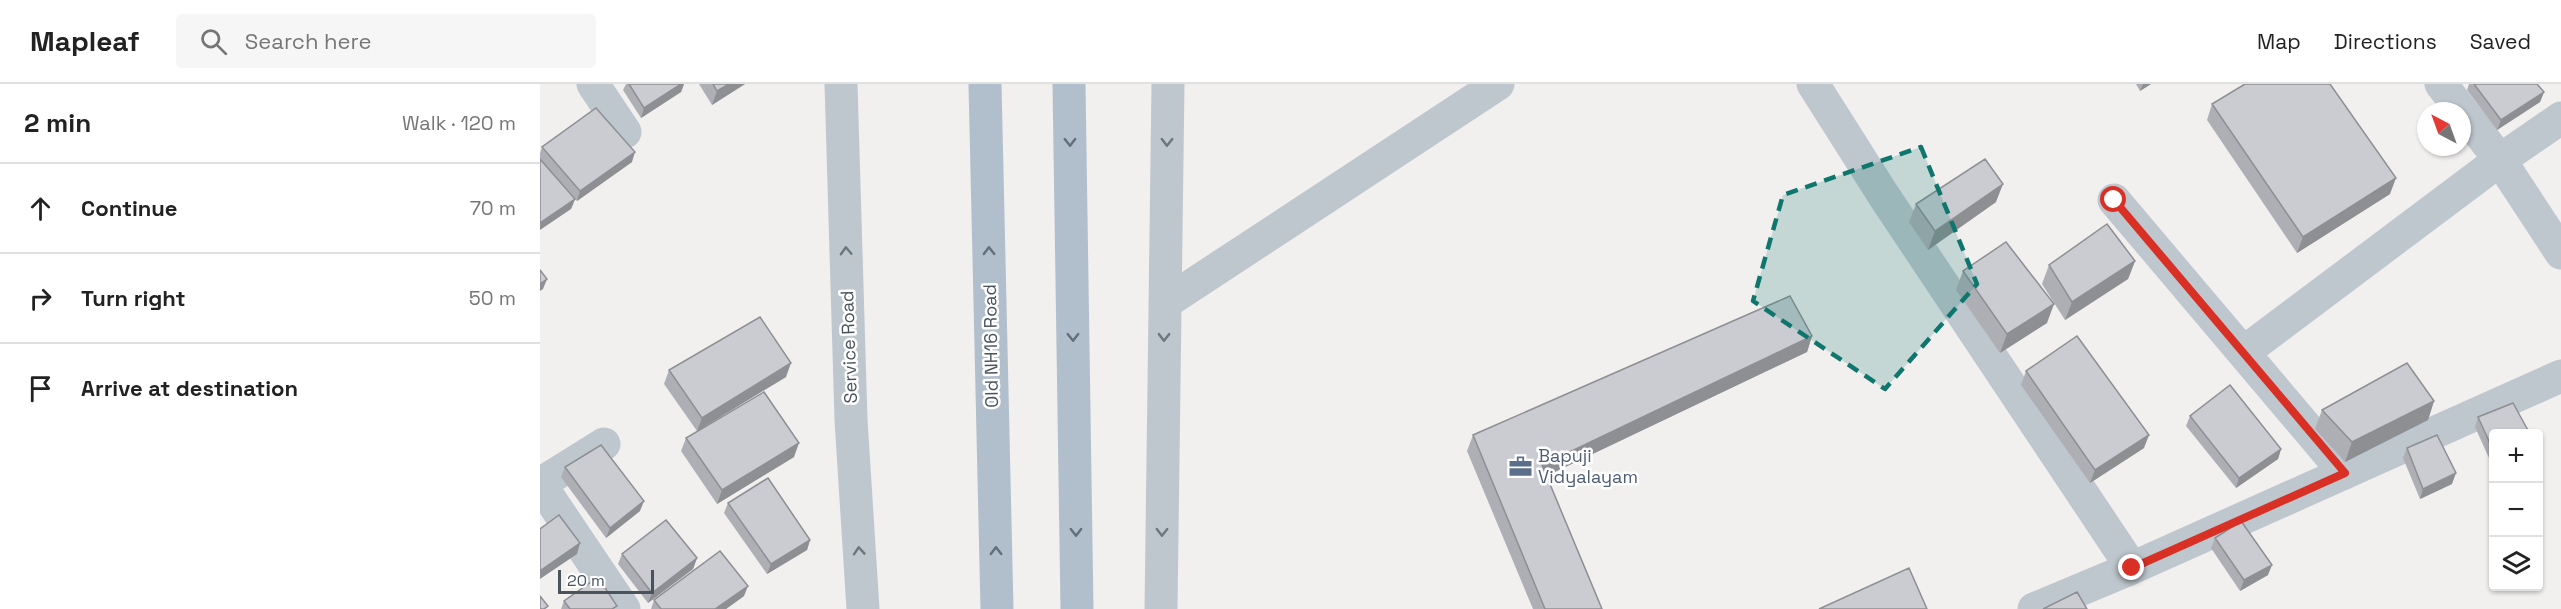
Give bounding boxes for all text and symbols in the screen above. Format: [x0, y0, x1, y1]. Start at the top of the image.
search box [176, 14, 596, 68]
text: Mapleaf [30, 23, 140, 59]
icon: search [197, 25, 230, 58]
text: Search here [245, 27, 372, 55]
text: Map [2257, 28, 2301, 55]
text: Directions [2334, 28, 2437, 55]
text: Saved [2470, 28, 2531, 55]
north arrow [2417, 102, 2471, 156]
text: 2 min [24, 106, 91, 140]
text: Walk · 120 m [402, 110, 516, 136]
one-way arrow [1063, 138, 1076, 147]
one-way arrow [1161, 138, 1173, 147]
route start [2100, 186, 2126, 212]
icon: ahead [24, 192, 57, 225]
text: Continue [81, 194, 177, 222]
text: 70 m [470, 195, 516, 221]
one-way arrow [839, 246, 852, 255]
one-way arrow [983, 246, 995, 255]
icon: right [24, 282, 57, 315]
text: Turn right [81, 284, 186, 312]
street label: Old NH16 Road [978, 284, 1003, 408]
text: 50 m [469, 285, 516, 311]
street label: Service Road [835, 290, 862, 404]
one-way arrow [1066, 333, 1079, 342]
one-way arrow [1158, 333, 1171, 342]
icon: arrive [24, 372, 57, 405]
text: Arrive at destination [81, 374, 298, 402]
map controls [2489, 429, 2543, 591]
button: + [2489, 429, 2543, 483]
place label: Bapuji Vidyalayam [1538, 444, 1638, 488]
office icon: Bapuji Vidyalayam [1507, 453, 1533, 479]
button: − [2489, 483, 2543, 537]
one-way arrow [1070, 528, 1082, 537]
one-way arrow [1156, 528, 1168, 537]
button: layers [2489, 537, 2543, 591]
one-way arrow [853, 546, 866, 555]
one-way arrow [990, 546, 1002, 555]
route end [2118, 554, 2144, 580]
scale bar [558, 567, 654, 594]
text: 20 m [567, 570, 605, 591]

